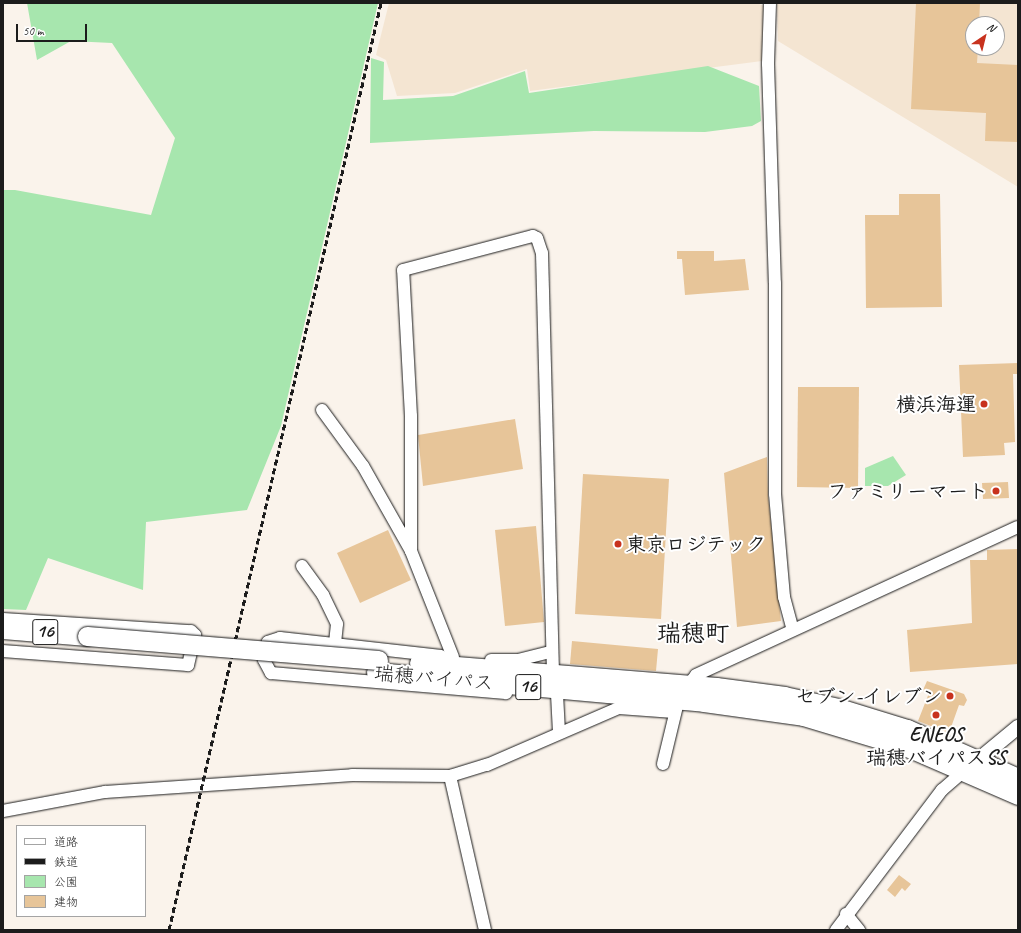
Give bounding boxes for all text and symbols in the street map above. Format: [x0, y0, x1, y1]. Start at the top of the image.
scale bar [18, 16, 89, 42]
north arrow [965, 16, 1005, 56]
text: N [985, 19, 998, 35]
text: 50 m [23, 23, 43, 39]
place label: 横浜海運 [896, 392, 976, 416]
marker: 横浜海運 [979, 399, 989, 409]
place label: ファミリーマート [828, 479, 988, 503]
marker: ファミリーマート [991, 486, 1001, 496]
place label: 東京ロジテック [626, 532, 766, 556]
marker: 東京ロジテック [613, 539, 623, 549]
road number: 16 [32, 615, 58, 649]
district label: 瑞穂町 [657, 620, 729, 648]
street label: 瑞穂バイパス [373, 661, 495, 695]
road number: 16 [515, 670, 541, 704]
place label: セブン-イレブン [795, 684, 942, 708]
marker: セブン-イレブン [945, 691, 955, 701]
marker: ENEOS 瑞穂バイパスSS [931, 710, 941, 720]
place label: ENEOS 瑞穂バイパスSS [866, 722, 1006, 769]
legend [16, 825, 146, 917]
text: 道路 [54, 834, 78, 850]
text: 鉄道 [54, 854, 78, 870]
text: 公園 [54, 874, 78, 890]
text: 建物 [54, 894, 78, 910]

